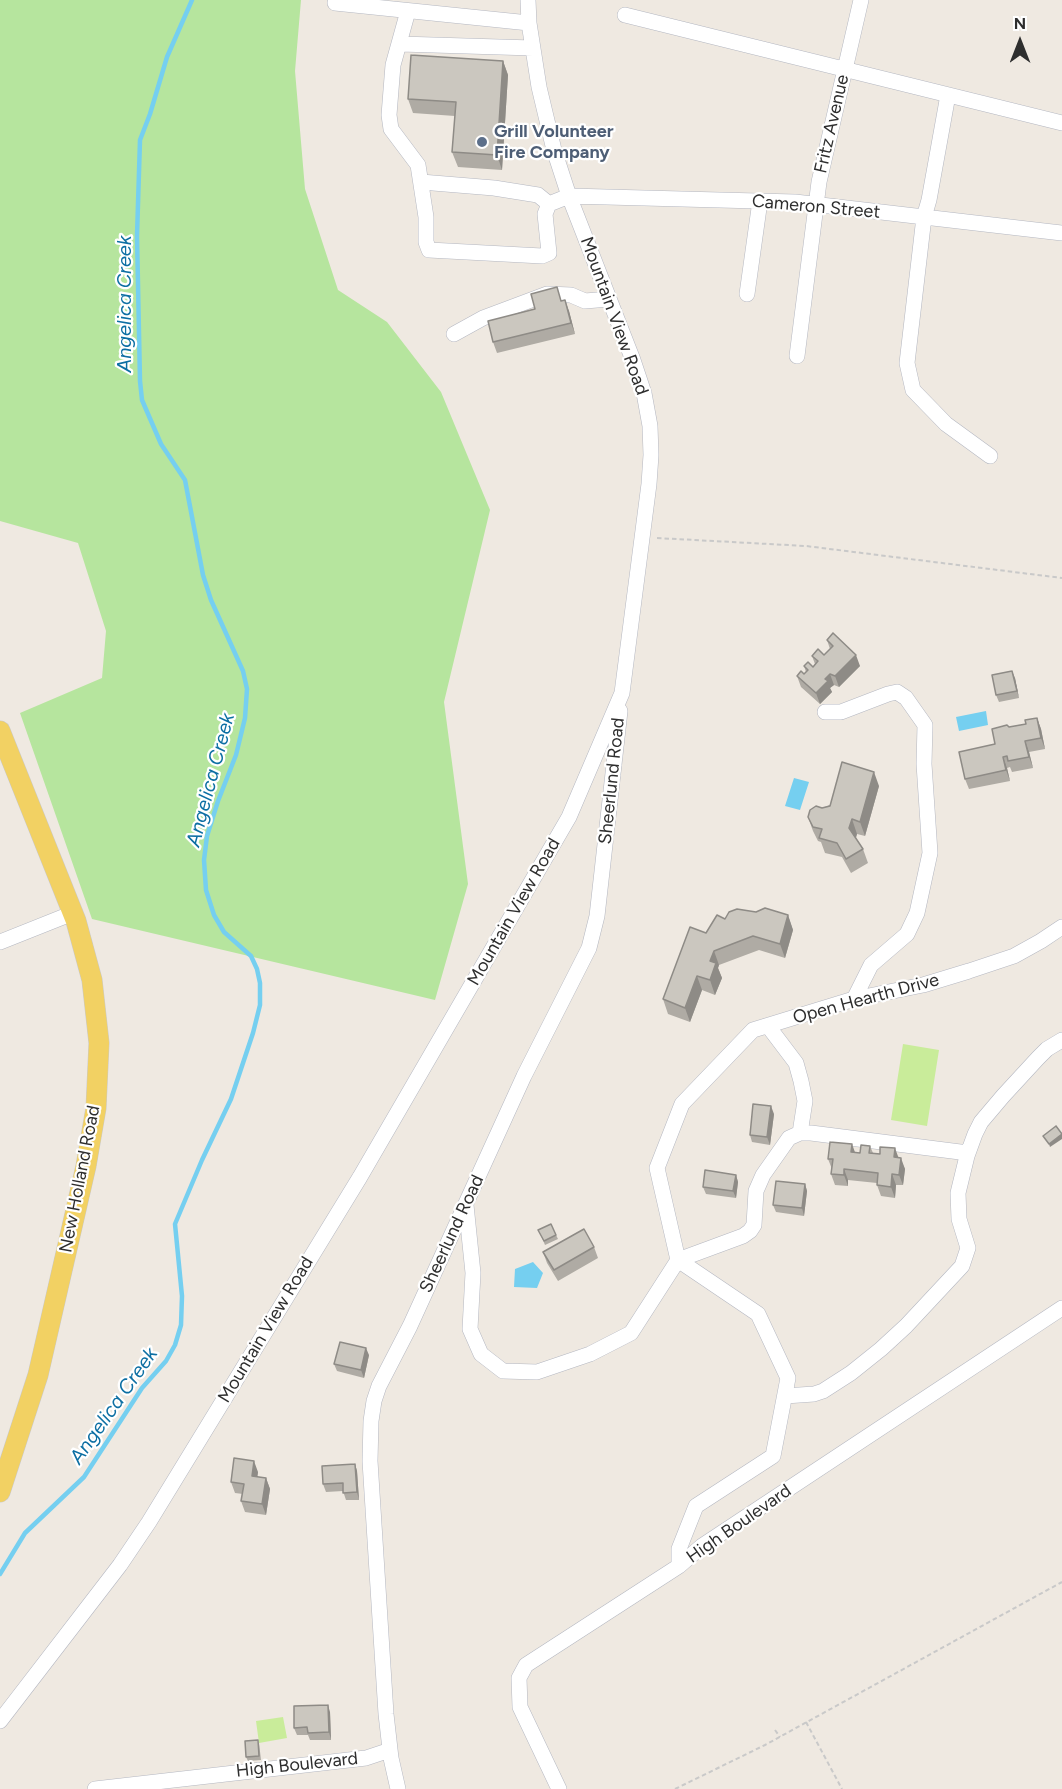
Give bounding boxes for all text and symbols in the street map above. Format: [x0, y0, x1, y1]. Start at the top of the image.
north arrow [990, 12, 1050, 72]
text: N [1014, 14, 1026, 33]
street label: Fritz Avenue [810, 72, 854, 176]
place label: Grill Volunteer Fire Company [494, 121, 614, 164]
marker: Grill Volunteer Fire Company [475, 135, 489, 149]
street label: Cameron Street [751, 191, 881, 223]
street label: Mountain View Road [575, 234, 653, 398]
water label: Angelica Creek [113, 236, 137, 372]
water label: Angelica Creek [182, 711, 240, 849]
street label: Sheerlund Road [595, 717, 629, 845]
street label: Mountain View Road [463, 834, 565, 990]
street label: Open Hearth Drive [791, 969, 941, 1029]
street label: New Holland Road [55, 1104, 105, 1254]
street label: Sheerlund Road [415, 1172, 489, 1296]
street label: Mountain View Road [214, 1253, 318, 1407]
water label: Angelica Creek [65, 1343, 163, 1469]
street label: High Boulevard [683, 1480, 795, 1568]
street label: High Boulevard [235, 1748, 359, 1782]

